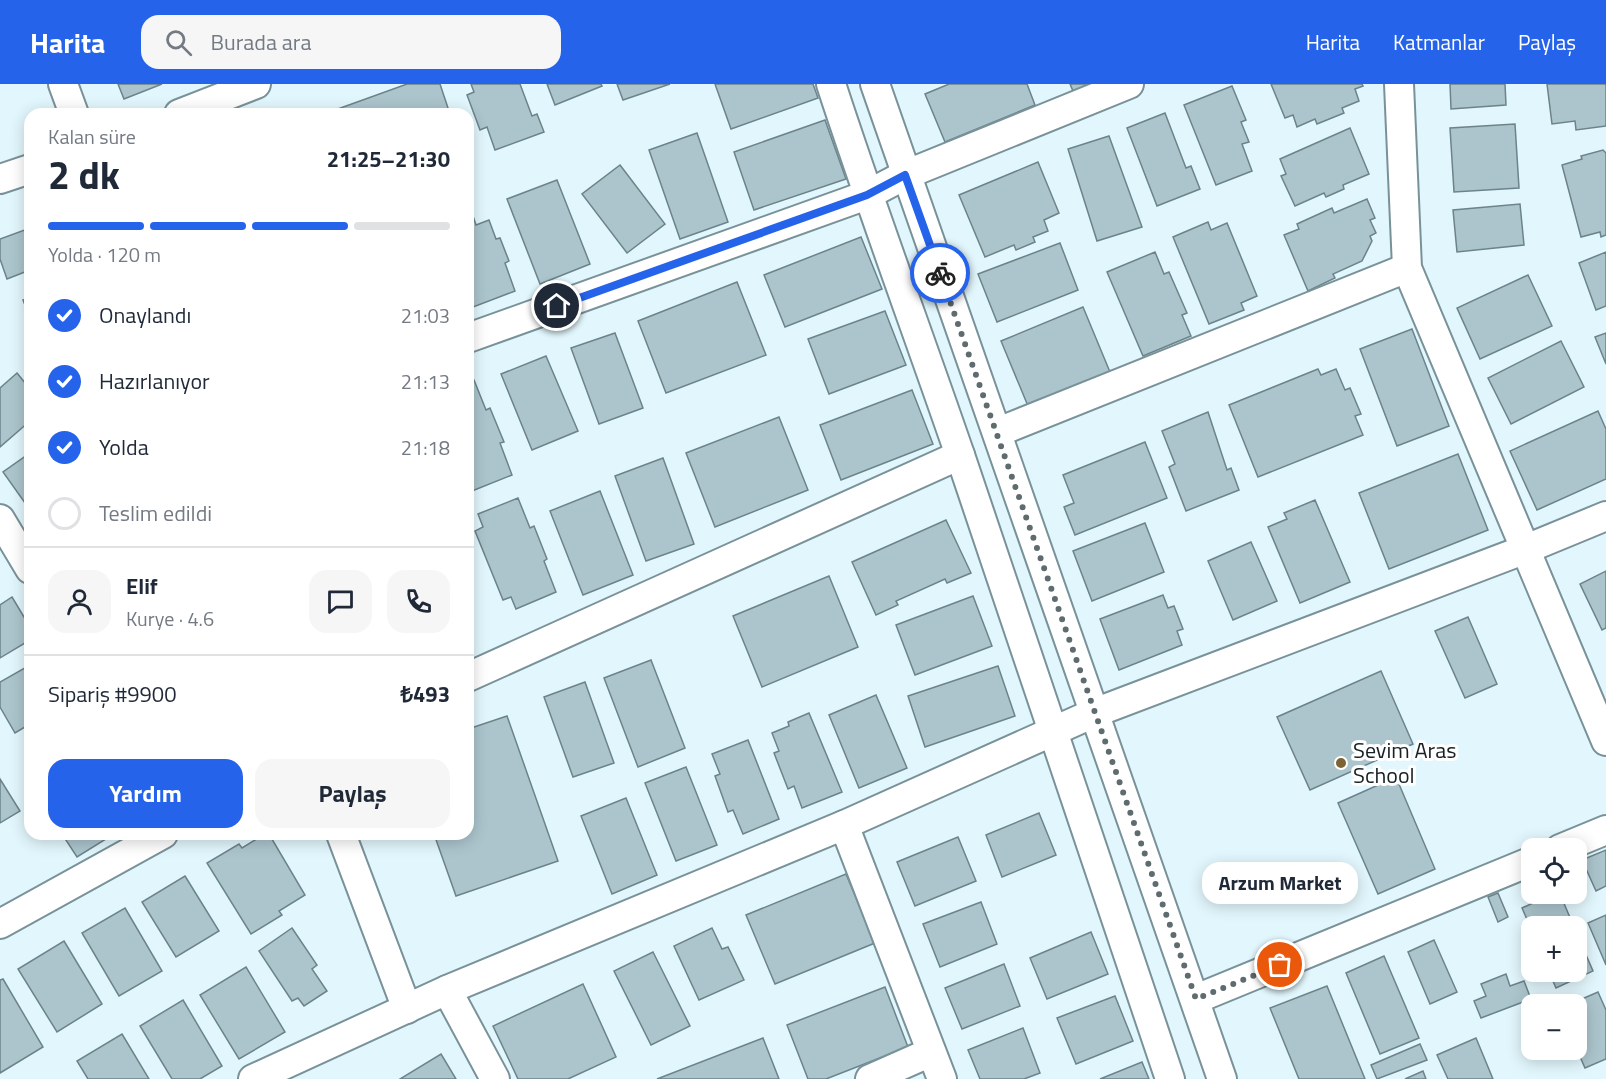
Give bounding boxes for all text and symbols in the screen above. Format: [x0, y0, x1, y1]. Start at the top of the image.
search box [141, 15, 561, 69]
text: Harita [30, 21, 105, 64]
text: Burada ara [210, 25, 311, 59]
icon: search [162, 26, 195, 59]
text: Harita [1306, 26, 1360, 58]
text: Katmanlar [1393, 26, 1485, 58]
text: Paylaş [1518, 26, 1576, 58]
text: Kalan süre [48, 121, 136, 152]
text: 21:25–21:30 [327, 142, 450, 176]
text: 2 dk [48, 145, 120, 204]
text: Yolda · 120 m [48, 239, 161, 270]
courier [910, 243, 970, 303]
icon: bike [924, 257, 957, 290]
pin [531, 280, 582, 331]
icon: home [540, 289, 573, 322]
text: Onaylandı [99, 298, 191, 332]
icon: check [48, 299, 81, 332]
text: 21:03 [401, 300, 450, 331]
text: Hazırlanıyor [99, 364, 210, 398]
icon: check [48, 365, 81, 398]
text: 21:13 [401, 366, 450, 397]
text: Yolda [99, 430, 149, 464]
icon: check [48, 431, 81, 464]
text: 21:18 [401, 432, 450, 463]
text: Teslim edildi [99, 496, 212, 530]
text: Elif [126, 569, 158, 603]
button: person [48, 570, 111, 633]
button: chat [309, 570, 372, 633]
button: phone [387, 570, 450, 633]
text: Kurye · 4.6 [126, 603, 214, 634]
text: Sipariş #9900 [48, 677, 176, 711]
text: ₺493 [400, 677, 450, 711]
place label: Sevim Aras School [1353, 733, 1456, 792]
marker: Sevim Aras School [1334, 756, 1348, 770]
button: Yardım [48, 759, 243, 828]
button: Paylaş [255, 759, 450, 828]
map controls [1521, 838, 1587, 1060]
button: locate [1521, 838, 1587, 904]
callout: Arzum Market [1202, 863, 1358, 905]
text: Arzum Market [1218, 867, 1342, 898]
button: + [1521, 916, 1587, 982]
pin [1254, 939, 1305, 990]
icon: bag [1263, 948, 1296, 981]
button: − [1521, 994, 1587, 1060]

